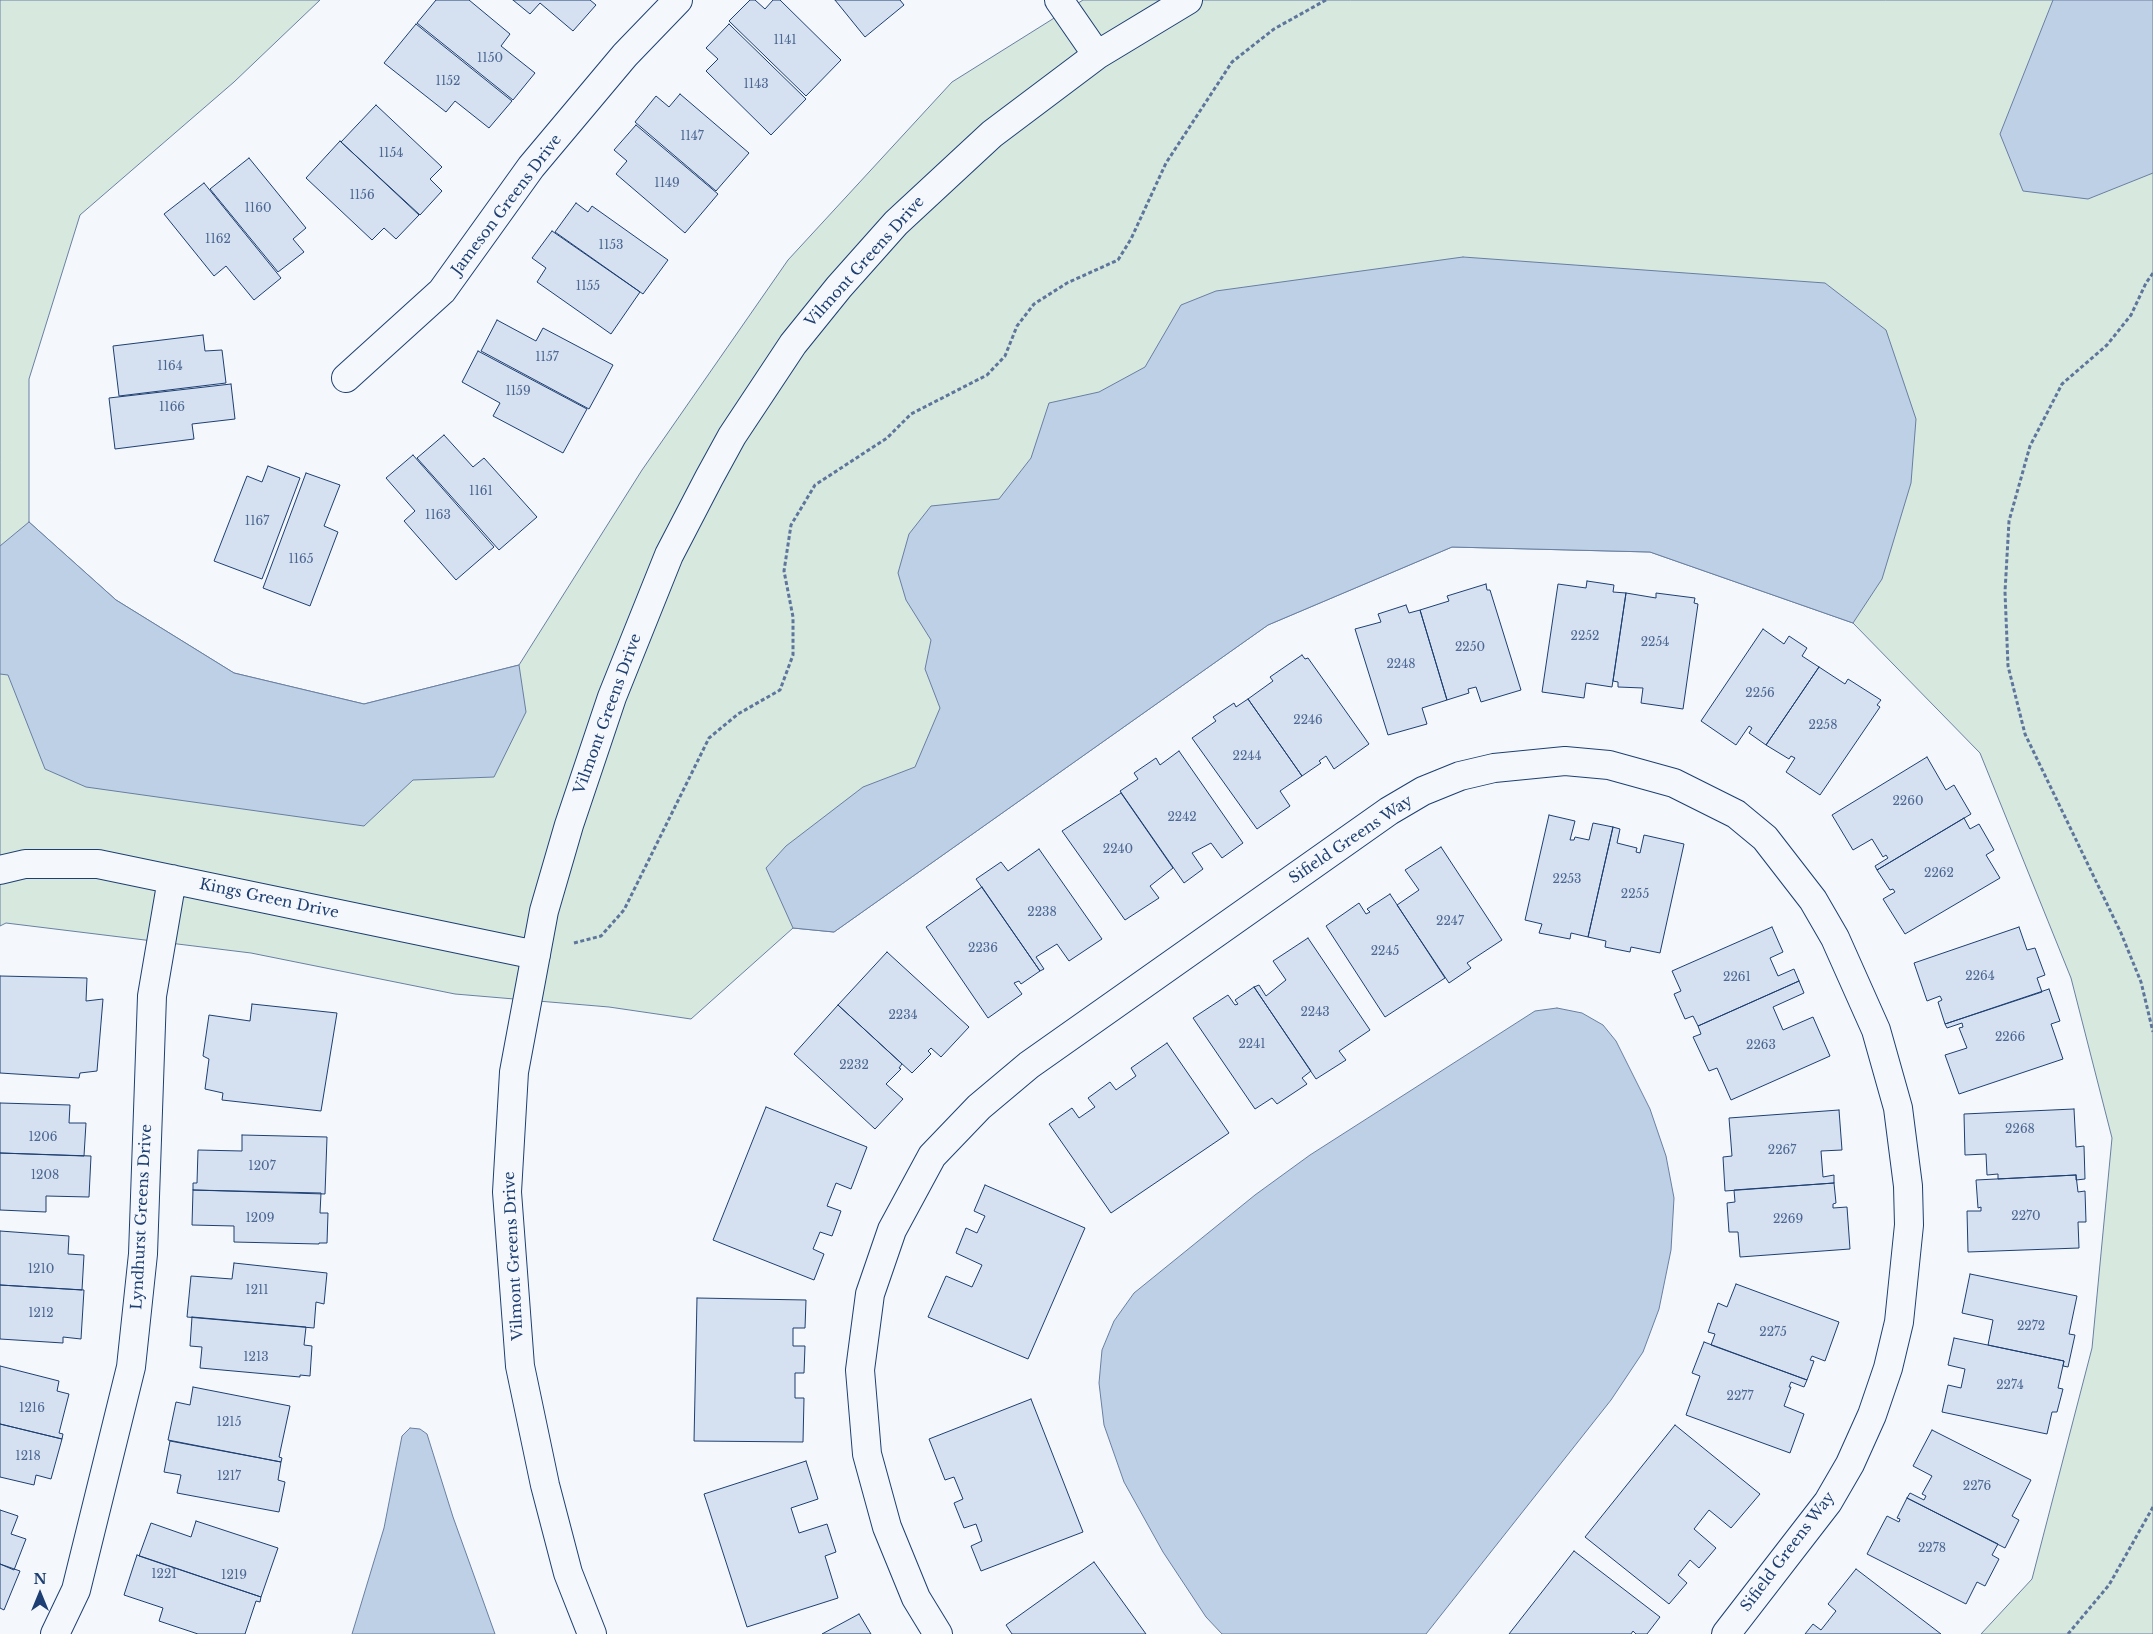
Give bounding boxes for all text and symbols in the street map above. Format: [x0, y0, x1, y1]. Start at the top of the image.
house number: 1141 [773, 34, 797, 48]
house number: 1150 [477, 52, 503, 66]
house number: 1152 [436, 75, 460, 89]
house number: 1143 [743, 78, 769, 92]
house number: 1147 [680, 130, 704, 144]
street label: Jameson Greens Drive [448, 131, 566, 279]
house number: 1154 [379, 147, 403, 161]
house number: 1149 [654, 177, 680, 191]
house number: 1156 [349, 189, 375, 203]
street label: Vilmont Greens Drive [802, 193, 928, 331]
house number: 1160 [245, 202, 271, 216]
house number: 1162 [205, 233, 231, 247]
house number: 1153 [599, 239, 623, 253]
house number: 1155 [576, 280, 600, 294]
house number: 1157 [535, 351, 559, 365]
house number: 1164 [157, 360, 183, 374]
house number: 1159 [505, 385, 531, 399]
house number: 1166 [159, 401, 185, 415]
house number: 1161 [469, 485, 493, 499]
house number: 1163 [425, 509, 451, 523]
house number: 1167 [245, 515, 269, 529]
house number: 1165 [288, 553, 314, 567]
house number: 2252 [1571, 630, 1599, 644]
street label: Vilmont Greens Drive [571, 631, 645, 797]
house number: 2254 [1641, 636, 1669, 650]
house number: 2250 [1455, 641, 1485, 655]
house number: 2248 [1386, 658, 1416, 672]
house number: 2256 [1745, 687, 1775, 701]
house number: 2246 [1293, 714, 1323, 728]
house number: 2258 [1809, 719, 1837, 733]
house number: 2244 [1233, 750, 1261, 764]
street label: Sifield Greens Way [1286, 792, 1416, 888]
house number: 2260 [1892, 795, 1924, 809]
house number: 2242 [1167, 811, 1197, 825]
house number: 2240 [1103, 843, 1133, 857]
house number: 2262 [1924, 867, 1954, 881]
house number: 2253 [1553, 873, 1581, 887]
street label: Kings Green Drive [198, 875, 340, 923]
house number: 2255 [1621, 888, 1649, 902]
house number: 2238 [1027, 906, 1057, 920]
house number: 2247 [1436, 915, 1464, 929]
house number: 2236 [968, 942, 998, 956]
house number: 2245 [1371, 945, 1399, 959]
house number: 2264 [1965, 970, 1995, 984]
house number: 2261 [1723, 971, 1751, 985]
house number: 2243 [1300, 1006, 1330, 1020]
house number: 2234 [888, 1009, 918, 1023]
house number: 2266 [1995, 1031, 2025, 1045]
house number: 2241 [1238, 1038, 1266, 1052]
house number: 2263 [1746, 1039, 1776, 1053]
house number: 2232 [839, 1059, 869, 1073]
house number: 2268 [2005, 1123, 2035, 1137]
street label: Lyndhurst Greens Drive [128, 1124, 156, 1310]
house number: 1206 [28, 1131, 58, 1145]
house number: 2267 [1768, 1144, 1796, 1158]
house number: 1207 [248, 1160, 276, 1174]
house number: 1208 [31, 1169, 59, 1183]
street label: Vilmont Greens Drive [501, 1171, 527, 1341]
house number: 2270 [2011, 1210, 2041, 1224]
house number: 1209 [245, 1212, 275, 1226]
house number: 2269 [1773, 1213, 1803, 1227]
house number: 1210 [28, 1263, 54, 1277]
house number: 1211 [245, 1284, 269, 1298]
house number: 1212 [28, 1307, 54, 1321]
house number: 2272 [2017, 1320, 2045, 1334]
house number: 2275 [1759, 1326, 1787, 1340]
house number: 1213 [243, 1351, 269, 1365]
house number: 2274 [1996, 1379, 2024, 1393]
house number: 2277 [1727, 1390, 1753, 1404]
house number: 1216 [19, 1402, 45, 1416]
house number: 1215 [217, 1416, 241, 1430]
house number: 1218 [15, 1450, 41, 1464]
house number: 1217 [217, 1470, 241, 1484]
house number: 2276 [1963, 1480, 1991, 1494]
street label: Sifield Greens Way [1737, 1489, 1839, 1615]
house number: 2278 [1918, 1542, 1946, 1556]
house number: 1221 [151, 1568, 177, 1582]
north arrow [15, 1569, 65, 1619]
house number: 1219 [221, 1569, 247, 1583]
text: N [33, 1570, 47, 1588]

